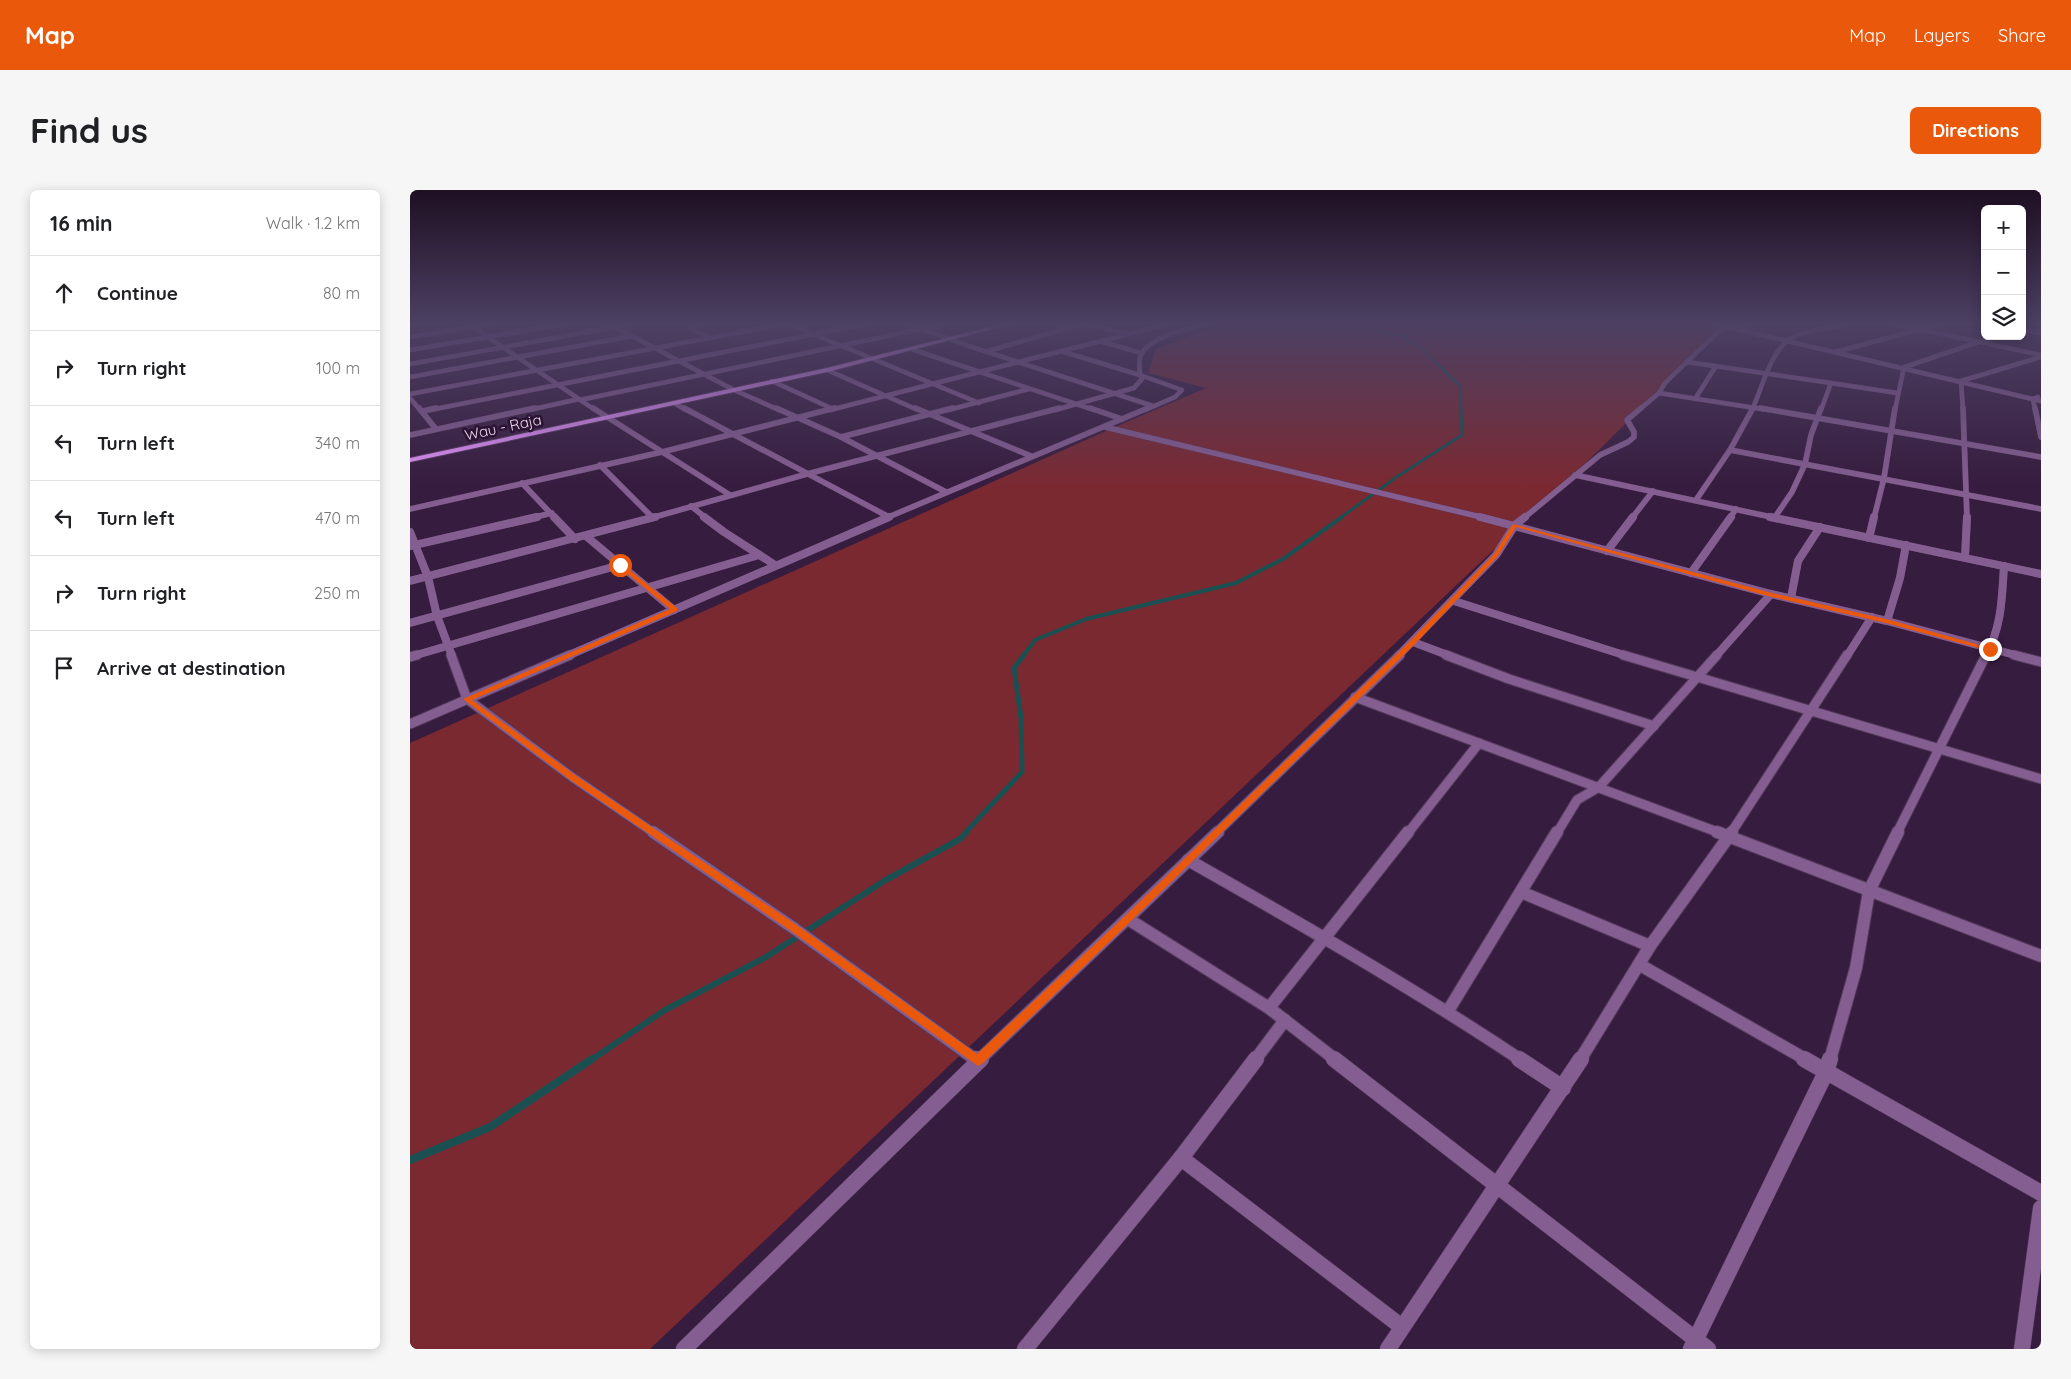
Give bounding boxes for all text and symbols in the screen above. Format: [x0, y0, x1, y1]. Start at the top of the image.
text: Map [25, 20, 75, 50]
text: Map [1849, 24, 1886, 47]
text: Layers [1914, 24, 1970, 47]
text: Share [1998, 24, 2046, 47]
button: Directions [1910, 107, 2041, 154]
text: Find us [30, 108, 148, 152]
map controls [1981, 205, 2026, 340]
button: + [1981, 205, 2026, 250]
text: 16 min [50, 210, 113, 236]
text: Walk · 1.2 km [266, 213, 360, 233]
button: − [1981, 250, 2026, 295]
icon: ahead [50, 279, 78, 307]
text: Continue [97, 281, 178, 305]
text: 80 m [323, 283, 360, 303]
button: layers [1981, 295, 2026, 340]
icon: right [50, 354, 78, 382]
text: Turn right [97, 356, 186, 380]
text: 100 m [316, 358, 360, 378]
street label: Wau - Raja [463, 410, 543, 444]
icon: left [50, 429, 78, 457]
text: Turn left [97, 431, 175, 455]
text: 340 m [315, 433, 360, 453]
icon: left [50, 504, 78, 532]
text: Turn left [97, 506, 175, 530]
text: 470 m [315, 508, 360, 528]
route start [609, 554, 632, 577]
icon: right [50, 579, 78, 607]
text: Turn right [97, 581, 186, 605]
text: 250 m [314, 583, 360, 603]
route end [1979, 638, 2002, 661]
icon: arrive [50, 654, 78, 682]
text: Arrive at destination [97, 656, 286, 680]

